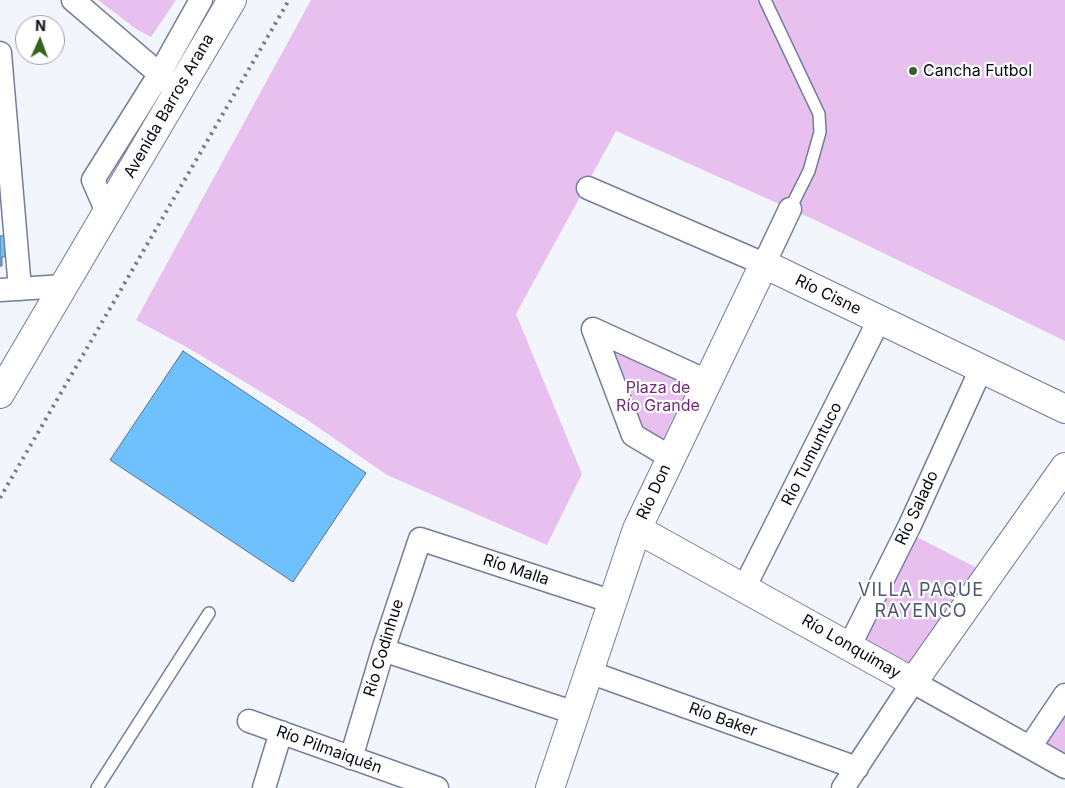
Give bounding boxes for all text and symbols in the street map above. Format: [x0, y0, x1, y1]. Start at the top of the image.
north arrow [15, 15, 65, 65]
text: N [35, 17, 46, 34]
street label: Avenida Barros Arana [120, 31, 218, 181]
place label: Cancha Futbol [923, 61, 1032, 81]
marker: Cancha Futbol [907, 65, 919, 77]
street label: Río Cisne [792, 271, 864, 319]
park label: Plaza de Río Grande [616, 378, 700, 416]
street label: Río Tumuntuco [778, 399, 846, 509]
street label: Río Don [633, 461, 675, 523]
street label: Río Salado [891, 468, 943, 548]
street label: Río Malla [480, 550, 552, 590]
district label: VILLA PAQUE RAYENCO [857, 580, 985, 622]
street label: Río Codinhue [360, 597, 408, 699]
street label: Río Lonquimay [798, 611, 904, 683]
street label: Río Baker [686, 699, 760, 741]
street label: Río Pilmaiquén [273, 722, 385, 778]

